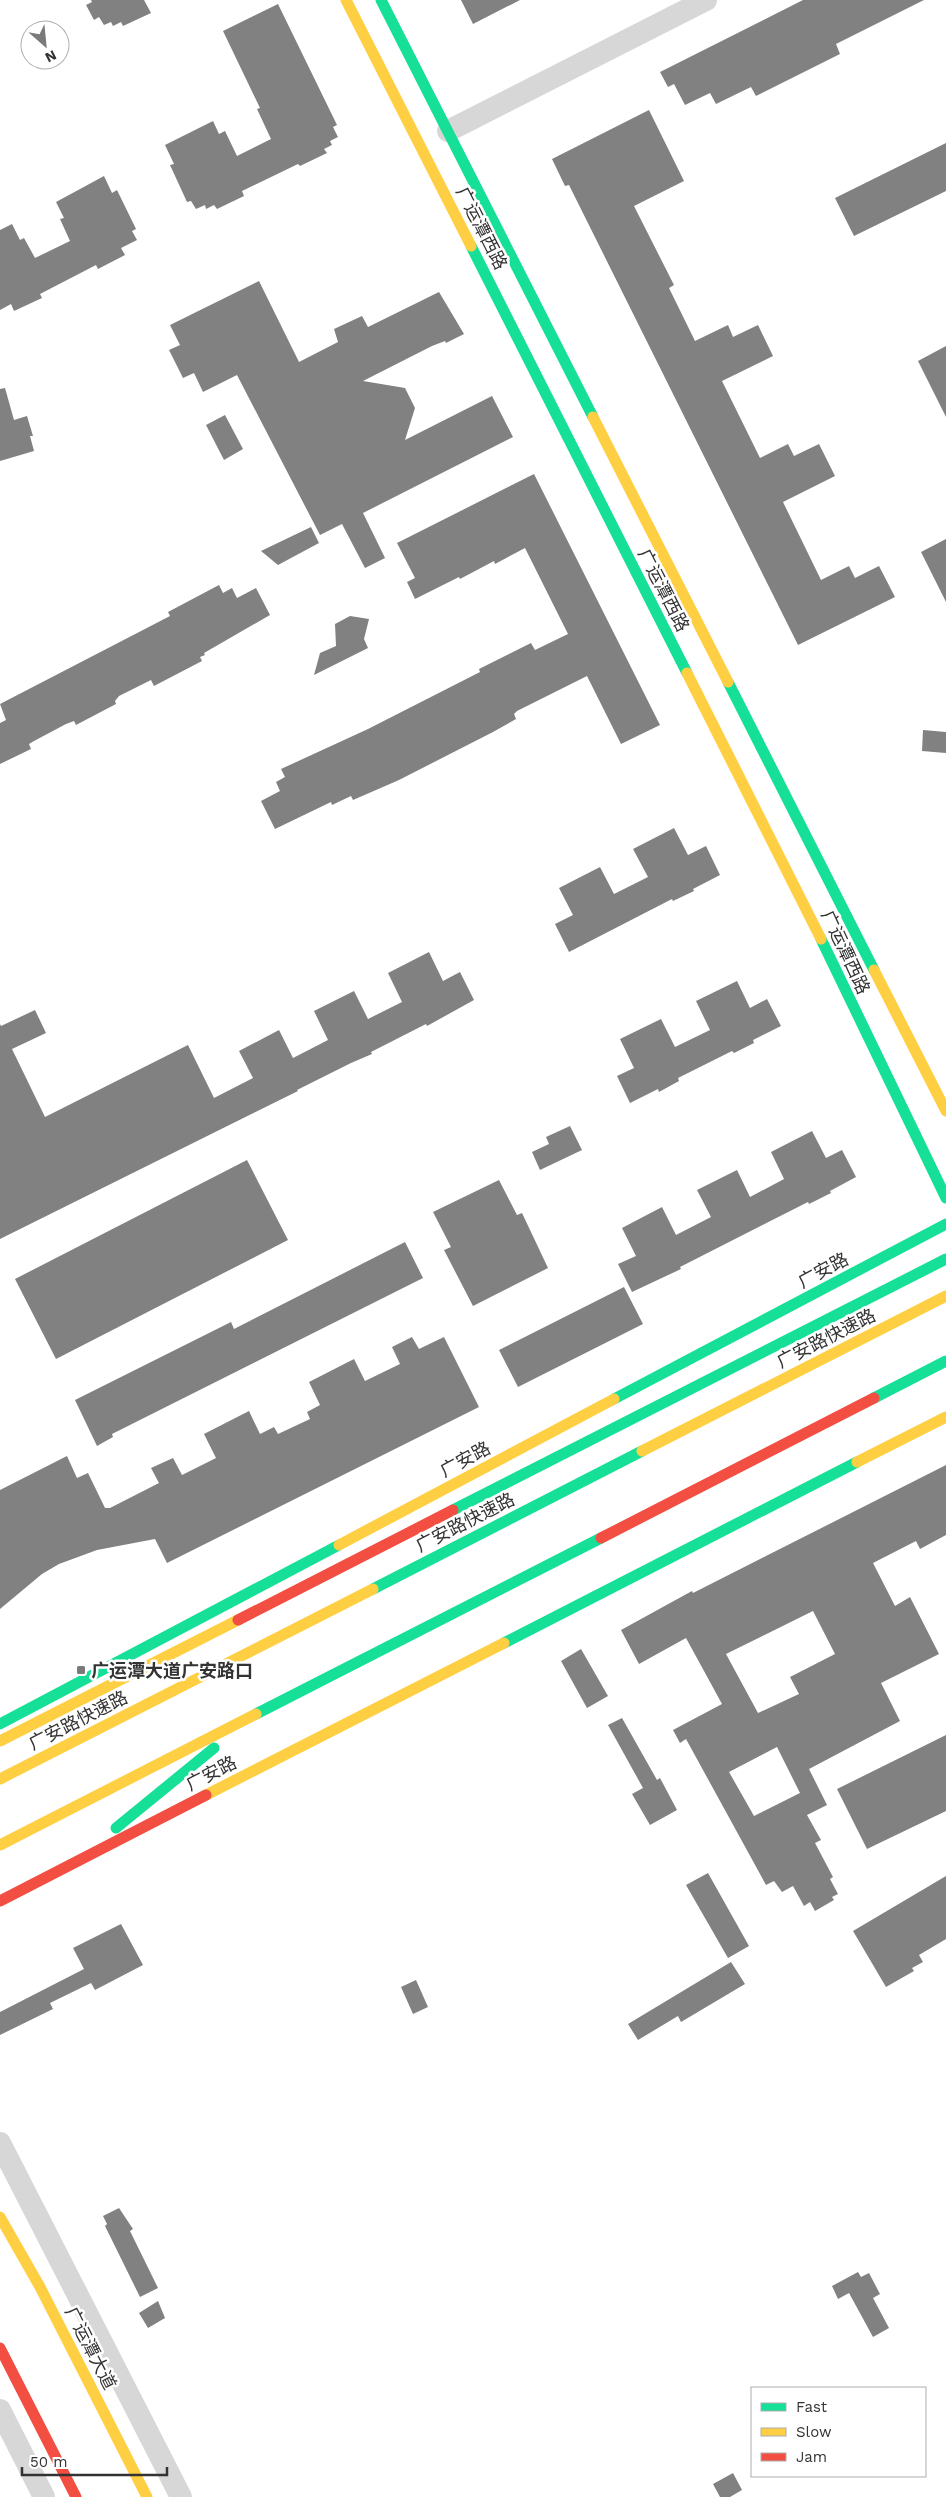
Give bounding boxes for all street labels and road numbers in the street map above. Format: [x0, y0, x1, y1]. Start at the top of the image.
street label: 广运潭西路 [452, 183, 512, 273]
street label: 广运潭西路 [634, 545, 694, 635]
street label: 广运潭西路 [817, 907, 875, 997]
street label: 广安路 [794, 1248, 852, 1292]
street label: 广安路快速路 [773, 1304, 879, 1372]
street label: 广安路 [436, 1437, 494, 1481]
street label: 广安路快速路 [412, 1488, 518, 1556]
street label: 广安路快速路 [25, 1686, 131, 1754]
street label: 广安路 [182, 1751, 240, 1795]
street label: 广运潭大道 [61, 2303, 121, 2393]

